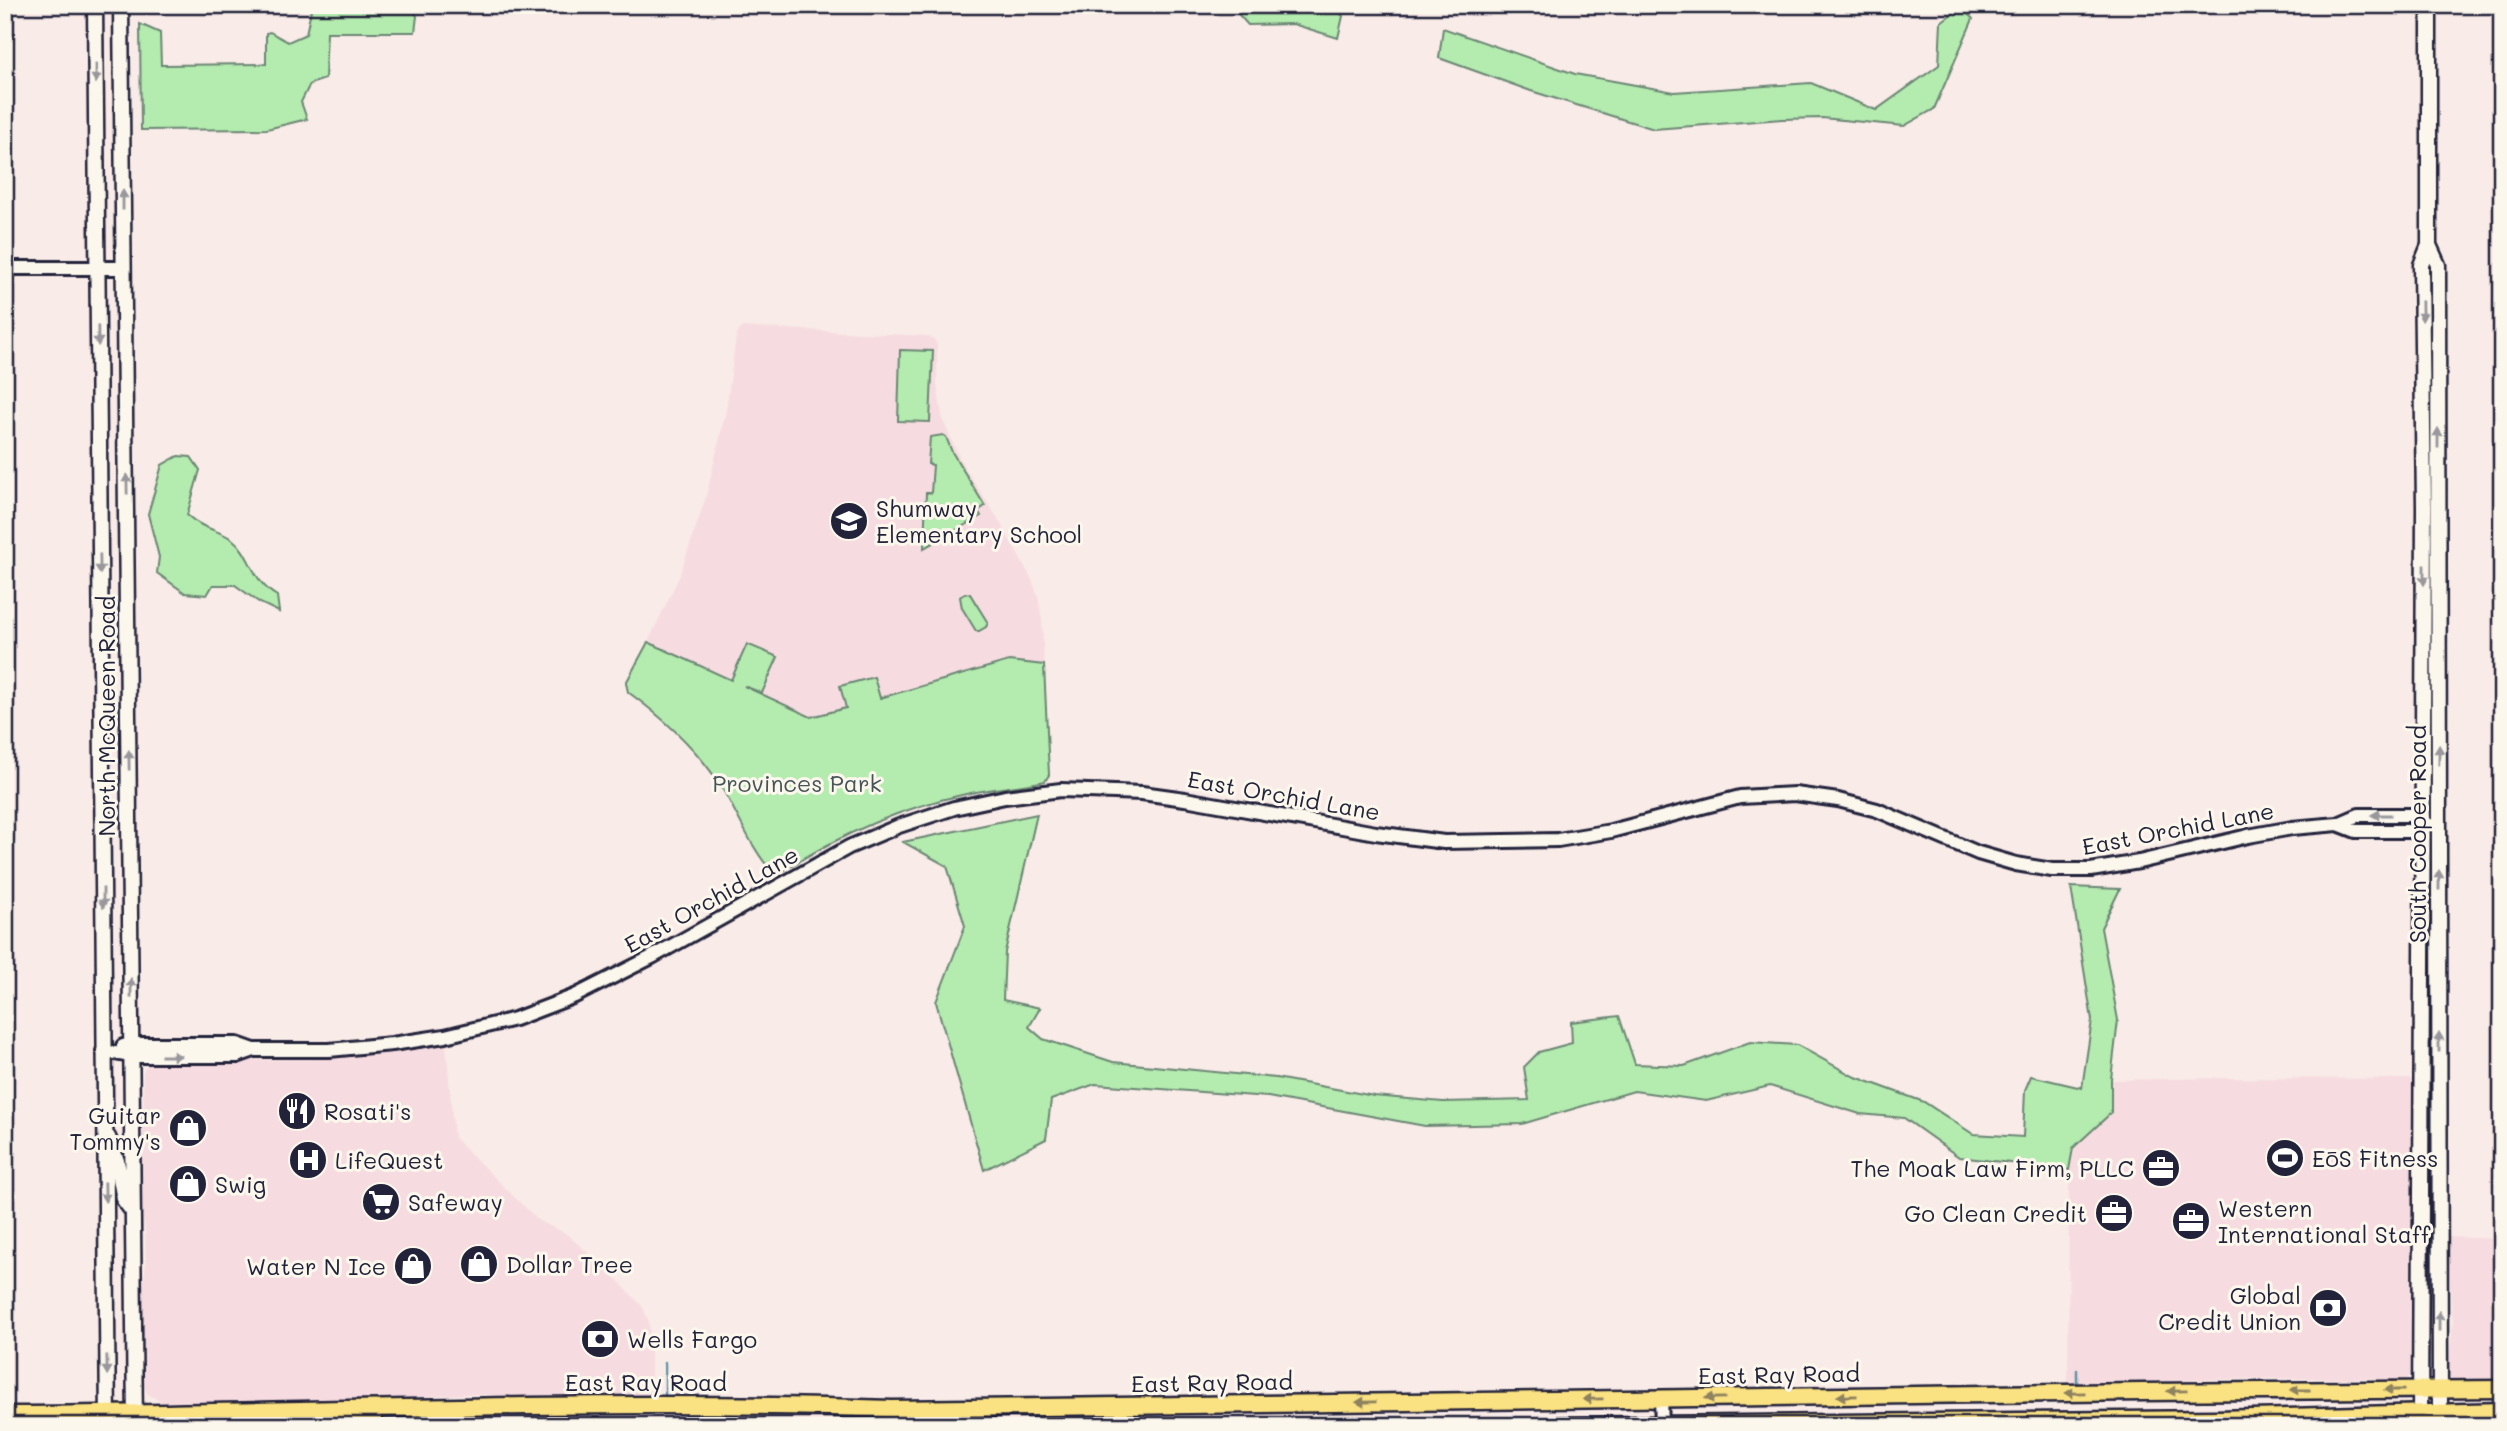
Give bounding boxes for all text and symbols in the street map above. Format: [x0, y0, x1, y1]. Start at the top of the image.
one-way arrow [90, 63, 102, 85]
one-way arrow [117, 189, 129, 211]
one-way arrow [2416, 301, 2428, 323]
one-way arrow [92, 326, 104, 348]
one-way arrow [2432, 427, 2444, 449]
one-way arrow [121, 472, 133, 494]
place label: Shumway Elementary School [876, 493, 1082, 549]
school or university icon: Shumway Elementary School [828, 500, 870, 542]
one-way arrow [94, 553, 106, 575]
one-way arrow [2418, 564, 2430, 586]
street label: North McQueen Road [91, 596, 121, 836]
street label: South Cooper Road [2402, 725, 2432, 943]
one-way arrow [2433, 744, 2445, 766]
one-way arrow [123, 749, 135, 771]
street label: East Orchid Lane [1185, 763, 1383, 827]
park label: Provinces Park [712, 768, 882, 798]
street label: East Orchid Lane [2080, 795, 2276, 861]
one-way arrow [2370, 809, 2392, 821]
street label: East Orchid Lane [619, 839, 803, 959]
one-way arrow [2433, 868, 2445, 890]
one-way arrow [97, 887, 108, 909]
one-way arrow [125, 977, 137, 999]
one-way arrow [2433, 1031, 2445, 1053]
one-way arrow [160, 1050, 182, 1062]
restaurant icon: Rosati's [276, 1090, 318, 1132]
place label: Rosati's [324, 1096, 411, 1126]
place label: Guitar Tommy's [70, 1100, 161, 1156]
shop icon: Guitar Tommy's [167, 1107, 209, 1149]
sports icon: EōS Fitness [2264, 1137, 2306, 1179]
hospital icon: LifeQuest [287, 1139, 329, 1181]
place label: EōS Fitness [2312, 1143, 2438, 1173]
place label: LifeQuest [335, 1145, 443, 1175]
office icon: The Moak Law Firm, PLLC [2140, 1147, 2182, 1189]
place label: The Moak Law Firm, PLLC [1850, 1153, 2134, 1183]
shop icon: Swig [167, 1163, 209, 1205]
place label: Swig [215, 1169, 266, 1199]
supermarket icon: Safeway [360, 1181, 402, 1223]
one-way arrow [99, 1182, 111, 1204]
place label: Safeway [408, 1187, 503, 1217]
office icon: Go Clean Credit [2093, 1192, 2135, 1234]
place label: Western International Staff [2218, 1193, 2431, 1249]
place label: Go Clean Credit [1904, 1198, 2087, 1228]
office icon: Western International Staff [2170, 1200, 2212, 1242]
shop icon: Dollar Tree [458, 1243, 500, 1285]
shop icon: Water N Ice [392, 1245, 434, 1287]
place label: Dollar Tree [506, 1249, 633, 1279]
place label: Water N Ice [246, 1251, 386, 1281]
place label: Global Credit Union [2158, 1280, 2301, 1336]
bank icon: Global Credit Union [2307, 1287, 2349, 1329]
one-way arrow [2433, 1310, 2445, 1332]
bank icon: Wells Fargo [579, 1318, 621, 1360]
place label: Wells Fargo [627, 1324, 757, 1354]
one-way arrow [101, 1354, 113, 1376]
street label: East Ray Road [1698, 1358, 1860, 1390]
street label: East Ray Road [1131, 1366, 1293, 1398]
street label: East Ray Road [565, 1367, 727, 1397]
one-way arrow [2383, 1384, 2405, 1396]
one-way arrow [2289, 1385, 2311, 1396]
one-way arrow [2165, 1386, 2187, 1397]
one-way arrow [2063, 1387, 2085, 1399]
one-way arrow [1836, 1390, 1858, 1402]
one-way arrow [1704, 1392, 1726, 1404]
one-way arrow [1582, 1393, 1604, 1405]
one-way arrow [1354, 1396, 1376, 1408]

